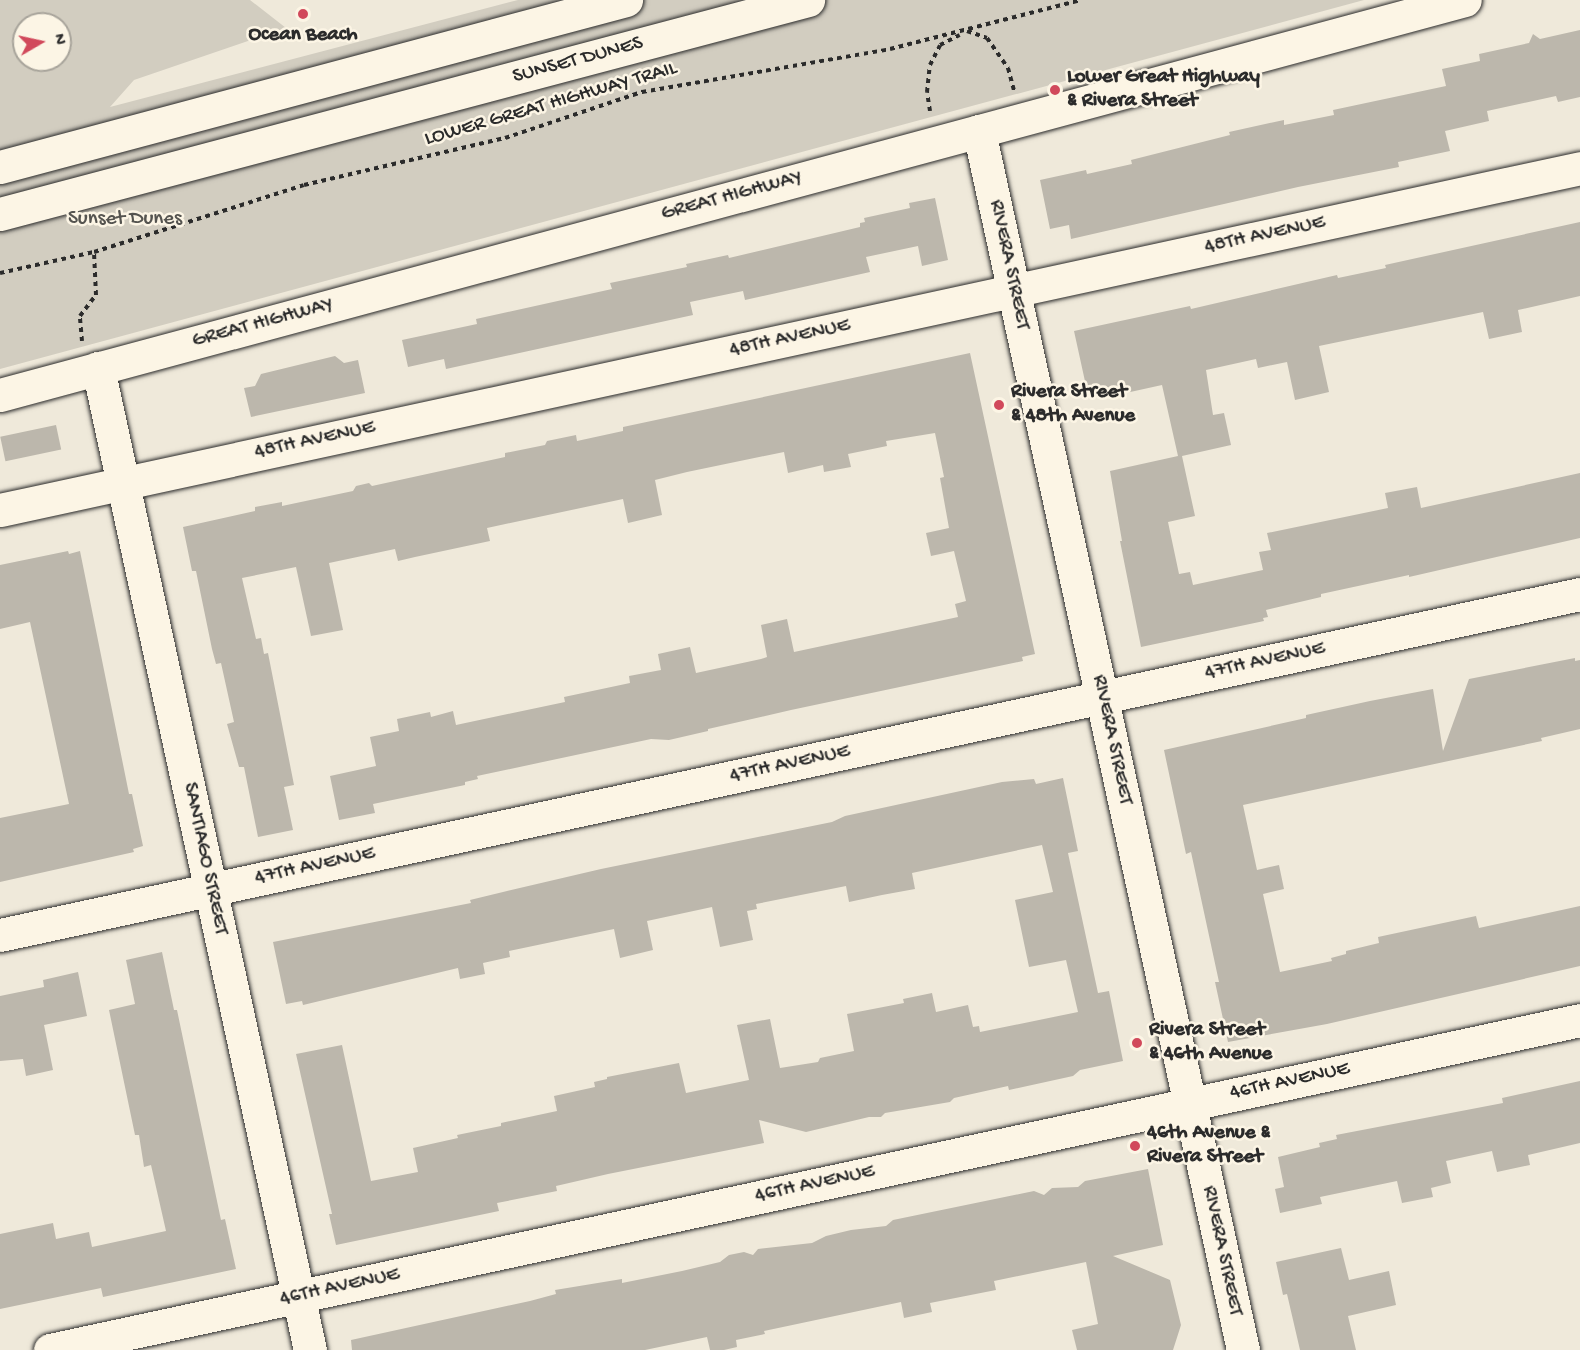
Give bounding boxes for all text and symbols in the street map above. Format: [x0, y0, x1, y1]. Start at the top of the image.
marker: Ocean Beach [296, 7, 310, 21]
north arrow [12, 12, 72, 72]
place label: Ocean Beach [249, 23, 357, 49]
street label: SUNSET DUNES [510, 32, 646, 90]
text: N [48, 33, 68, 46]
street label: LOWER GREAT HIGHWAY TRAIL [422, 57, 680, 153]
place label: Lower Great Highway & Rivera Street [1067, 65, 1260, 115]
marker: Lower Great Highway & Rivera Street [1048, 83, 1062, 97]
street label: GREAT HIGHWAY [659, 166, 805, 228]
street label: RIVERA STREET [982, 198, 1034, 332]
park label: Sunset Dunes [68, 207, 182, 233]
street label: 48TH AVENUE [1202, 211, 1328, 261]
street label: GREAT HIGHWAY [190, 293, 336, 355]
street label: 48TH AVENUE [727, 314, 853, 364]
place label: Rivera Street & 48th Avenue [1011, 380, 1135, 430]
marker: Rivera Street & 48th Avenue [992, 398, 1006, 412]
street label: 48TH AVENUE [252, 416, 378, 466]
street label: 47TH AVENUE [1203, 637, 1327, 687]
street label: RIVERA STREET [1085, 673, 1137, 807]
street label: 47TH AVENUE [728, 740, 852, 790]
street label: SANTIAGO STREET [176, 780, 232, 938]
street label: 47TH AVENUE [253, 842, 377, 892]
place label: Rivera Street & 46th Avenue [1149, 1018, 1272, 1068]
marker: Rivera Street & 46th Avenue [1130, 1036, 1144, 1050]
street label: 46TH AVENUE [1228, 1057, 1352, 1107]
place label: 46th Avenue & Rivera Street [1147, 1121, 1270, 1171]
marker: 46th Avenue & Rivera Street [1128, 1139, 1142, 1153]
street label: 46TH AVENUE [753, 1160, 877, 1210]
street label: RIVERA STREET [1195, 1184, 1247, 1318]
street label: 46TH AVENUE [278, 1263, 402, 1313]

